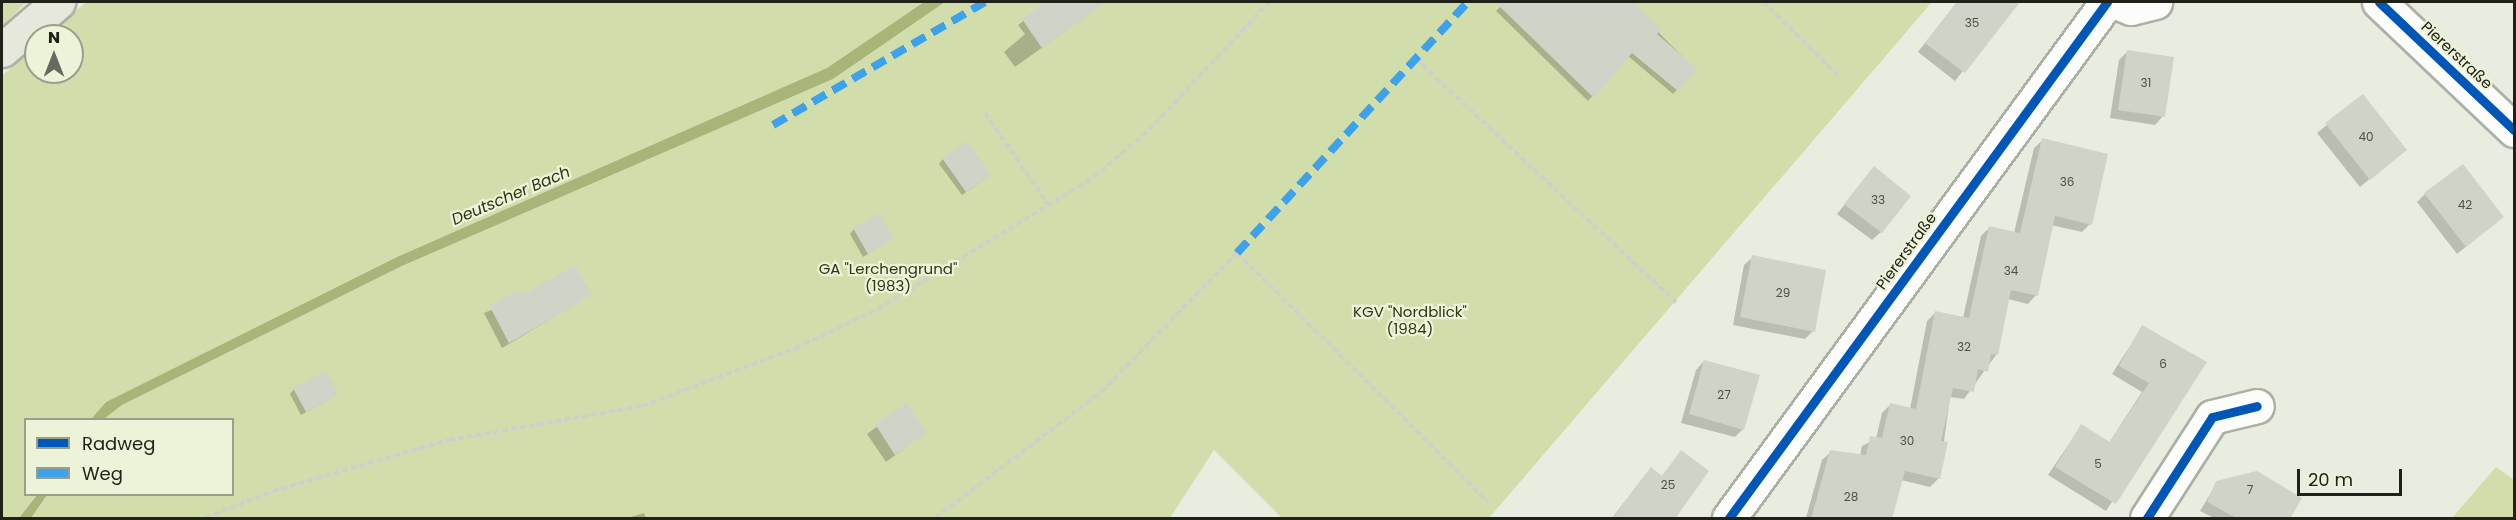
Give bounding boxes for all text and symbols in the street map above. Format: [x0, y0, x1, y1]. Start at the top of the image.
house number: 35 [1965, 16, 1979, 30]
street label: Piererstraße [2418, 17, 2496, 93]
north arrow [24, 24, 84, 84]
text: N [48, 26, 60, 49]
house number: 31 [2141, 76, 2151, 90]
house number: 40 [2358, 130, 2374, 144]
water label: Deutscher Bach [449, 162, 573, 230]
house number: 36 [2060, 175, 2074, 189]
house number: 33 [1871, 193, 1885, 207]
house number: 42 [2458, 198, 2472, 212]
street label: Piererstraße [1872, 209, 1940, 293]
park label: GA "Lerchengrund" (1983) [819, 259, 957, 294]
house number: 34 [2004, 264, 2018, 278]
house number: 29 [1776, 286, 1790, 300]
park label: KGV "Nordblick" (1984) [1353, 302, 1467, 337]
house number: 32 [1957, 340, 1971, 354]
house number: 6 [2159, 357, 2167, 371]
house number: 27 [1717, 388, 1731, 402]
legend [24, 418, 234, 496]
text: Radweg [82, 431, 155, 456]
house number: 30 [1900, 434, 1914, 448]
house number: 5 [2094, 457, 2102, 471]
scale bar [2300, 457, 2405, 495]
text: Weg [82, 461, 123, 486]
text: 20 m [2308, 467, 2353, 492]
house number: 25 [1661, 478, 1675, 492]
house number: 7 [2247, 483, 2253, 497]
house number: 28 [1844, 490, 1858, 504]

